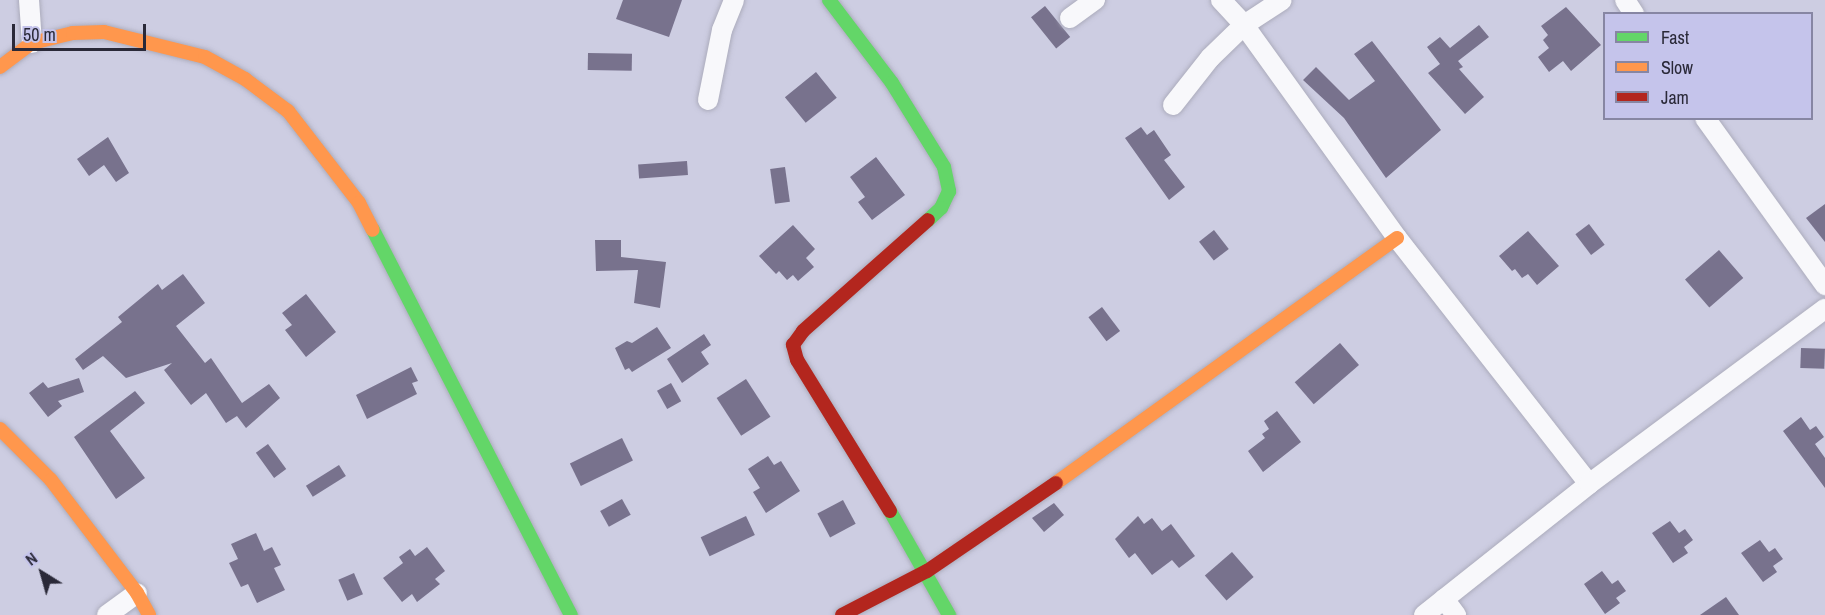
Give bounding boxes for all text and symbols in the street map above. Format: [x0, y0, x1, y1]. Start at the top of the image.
scale bar [15, 12, 148, 50]
legend [1603, 12, 1813, 120]
text: 50 m [23, 22, 56, 47]
text: Fast [1661, 25, 1689, 50]
text: Slow [1661, 55, 1693, 80]
text: Jam [1661, 85, 1689, 110]
north arrow [12, 543, 72, 603]
text: N [21, 547, 42, 570]

